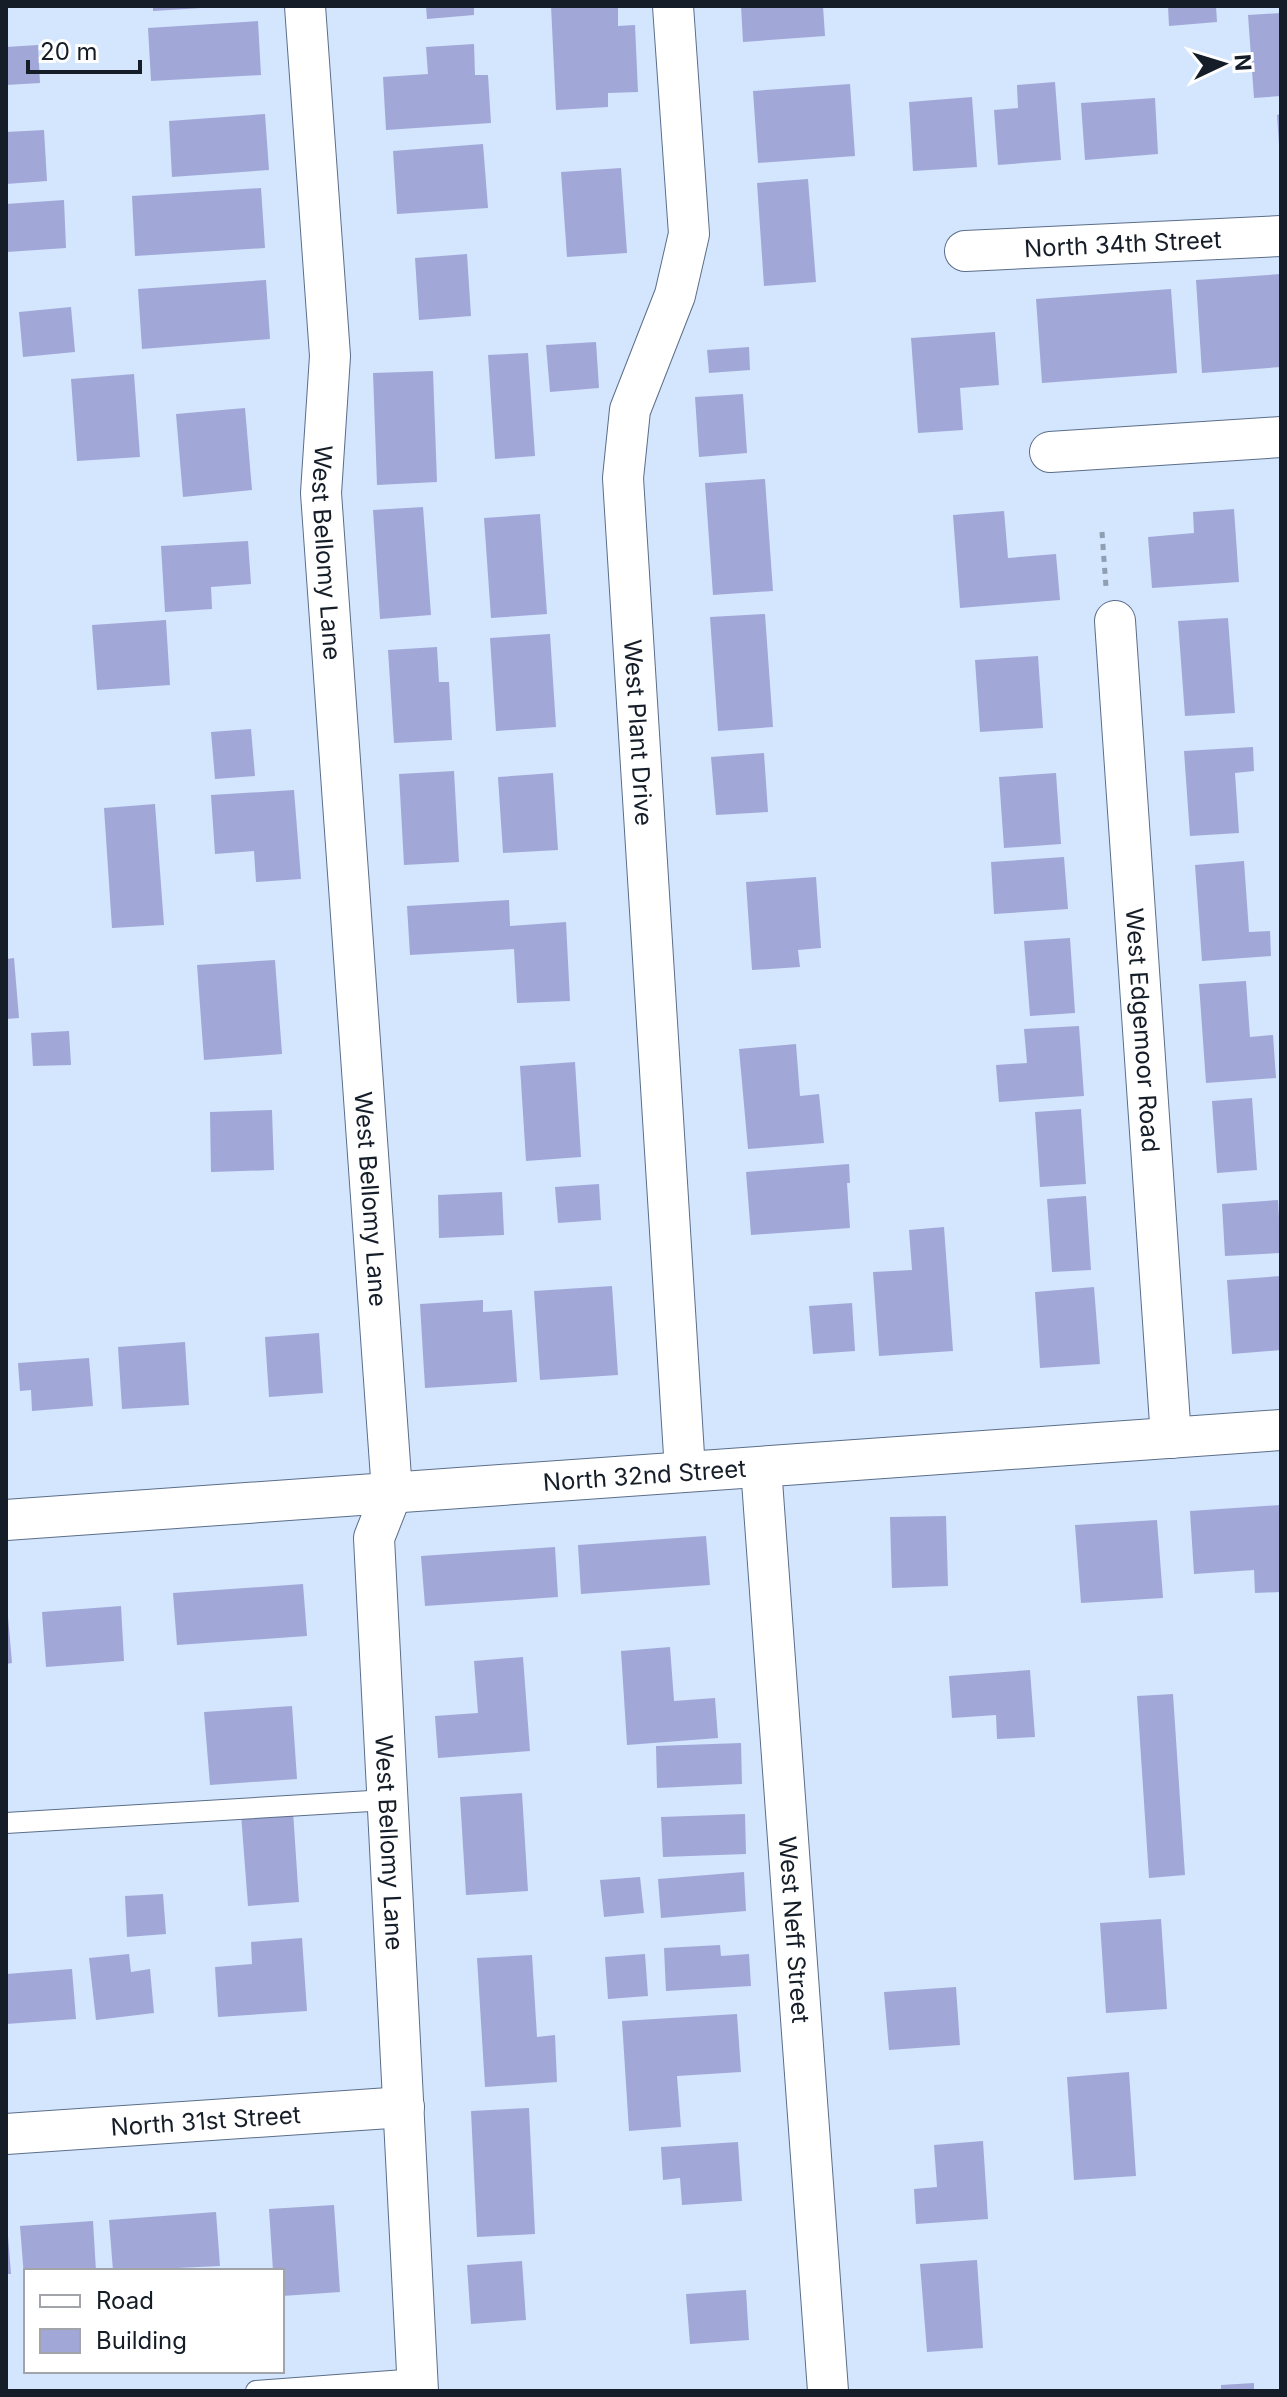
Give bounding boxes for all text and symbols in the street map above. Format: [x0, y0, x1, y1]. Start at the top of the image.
scale bar [28, 24, 140, 74]
north arrow [1183, 24, 1263, 104]
text: 20 m [40, 37, 98, 66]
text: N [1229, 53, 1257, 72]
street label: North 34th Street [1023, 224, 1222, 263]
street label: West Bellomy Lane [306, 444, 347, 661]
street label: West Plant Drive [619, 638, 659, 827]
street label: West Edgemoor Road [1120, 907, 1166, 1153]
street label: West Bellomy Lane [349, 1090, 393, 1308]
street label: North 32nd Street [542, 1453, 747, 1497]
street label: West Bellomy Lane [370, 1734, 410, 1951]
street label: West Neff Street [773, 1835, 816, 2024]
street label: North 31st Street [110, 2100, 302, 2141]
legend [24, 2269, 284, 2373]
text: Road [96, 2286, 154, 2315]
text: Building [96, 2326, 187, 2355]

